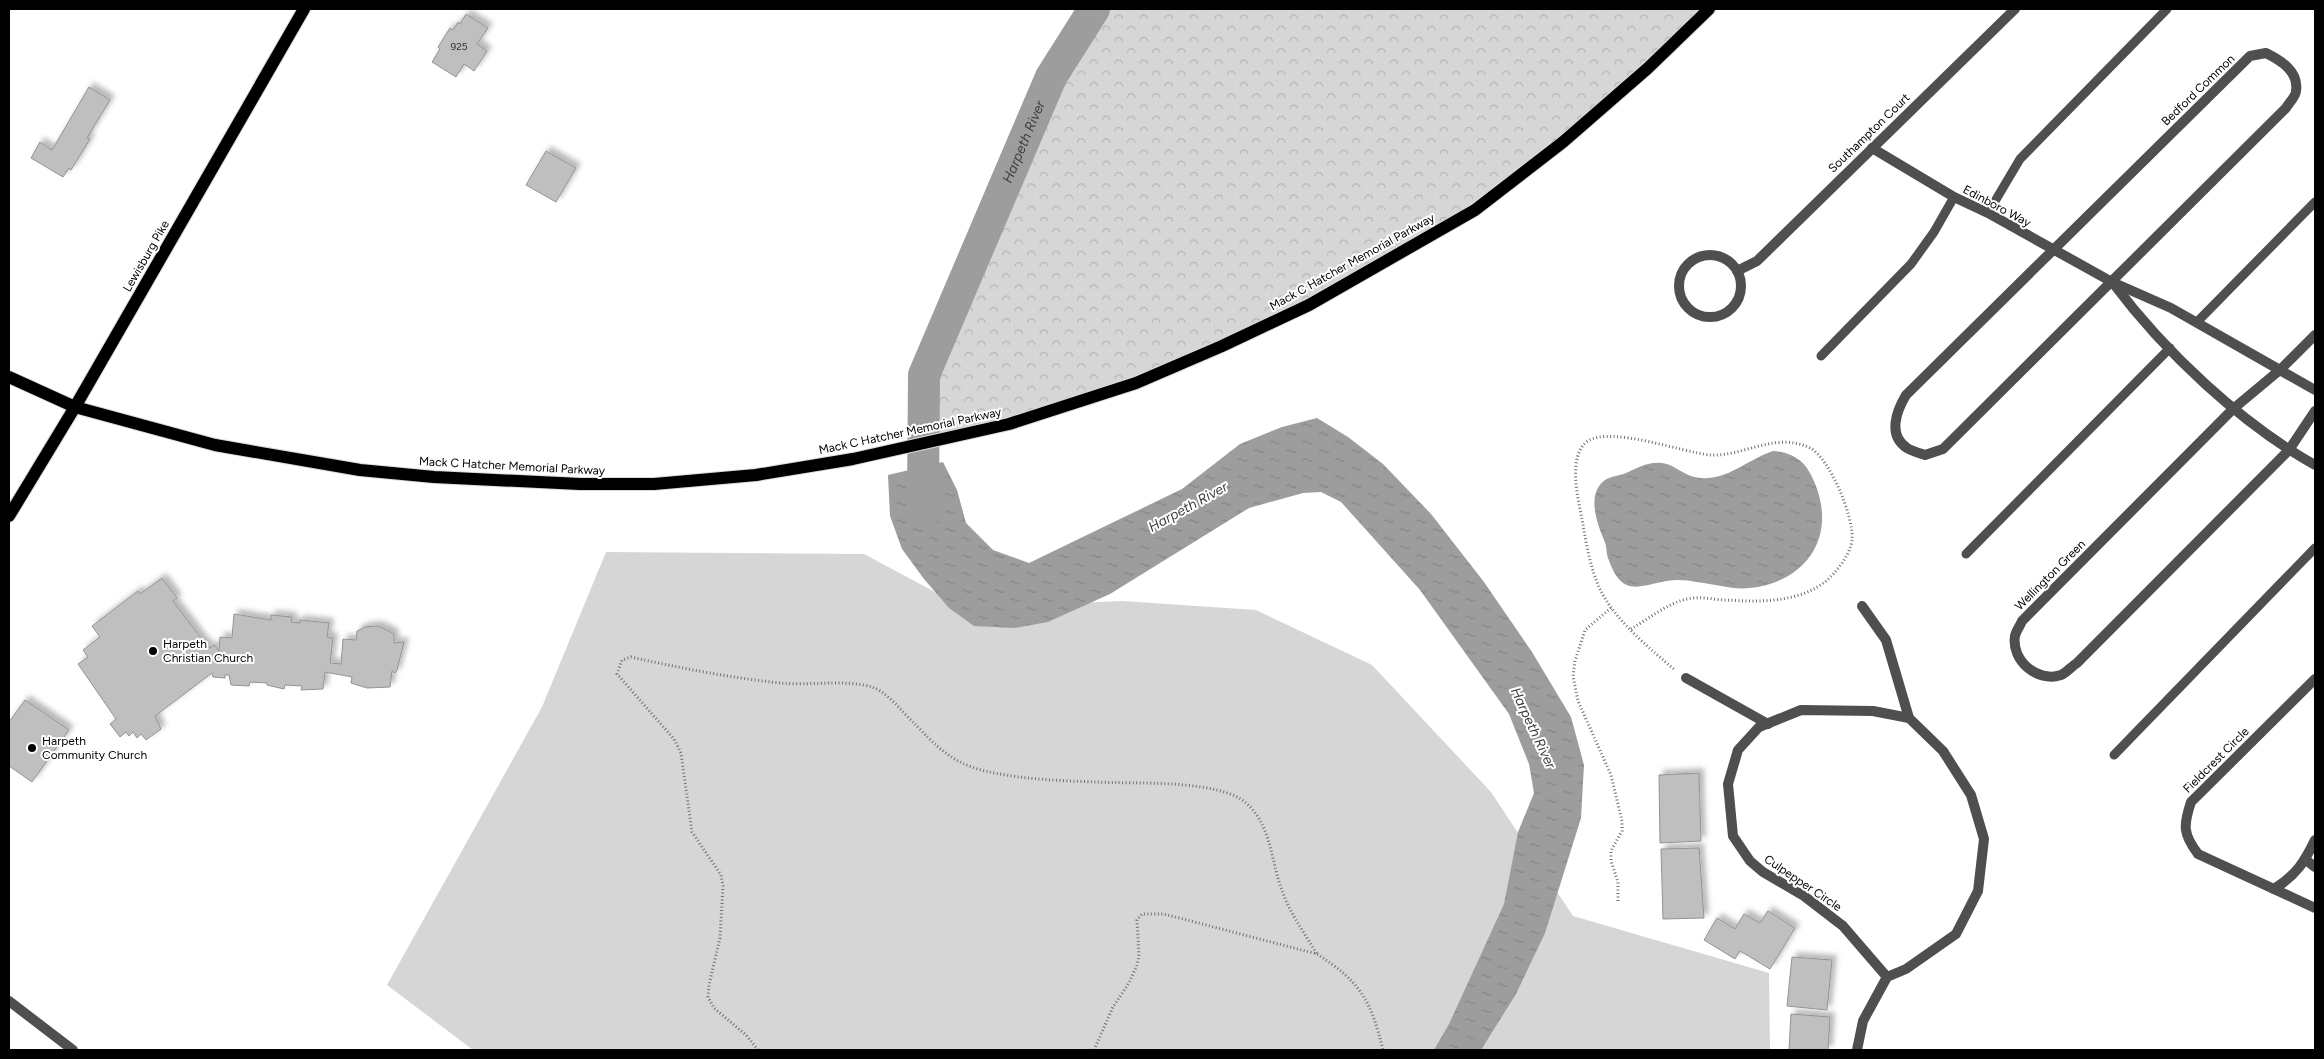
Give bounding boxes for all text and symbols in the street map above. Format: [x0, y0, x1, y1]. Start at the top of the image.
house number: 925 [451, 40, 468, 53]
street label: Bedford Common [2159, 51, 2238, 128]
street label: Southampton Court [1825, 90, 1913, 175]
water label: Harpeth River [998, 97, 1049, 185]
street label: Edinboro Way [1961, 182, 2034, 230]
street label: Mack C Hatcher Memorial Parkway [1267, 210, 1438, 313]
street label: Lewisburg Pike [120, 217, 172, 294]
street label: Mack C Hatcher Memorial Parkway [817, 405, 1003, 457]
street label: Mack C Hatcher Memorial Parkway [419, 454, 606, 478]
water label: Harpeth River [1146, 478, 1232, 536]
street label: Wellington Green [2012, 537, 2088, 613]
place label: Harpeth Christian Church [163, 637, 253, 665]
marker: Harpeth Christian Church [147, 645, 159, 657]
water label: Harpeth River [1507, 685, 1560, 772]
street label: Fieldcrest Circle [2180, 724, 2252, 796]
place label: Harpeth Community Church [42, 734, 148, 762]
marker: Harpeth Community Church [26, 742, 38, 754]
street label: Culpepper Circle [1762, 852, 1845, 914]

